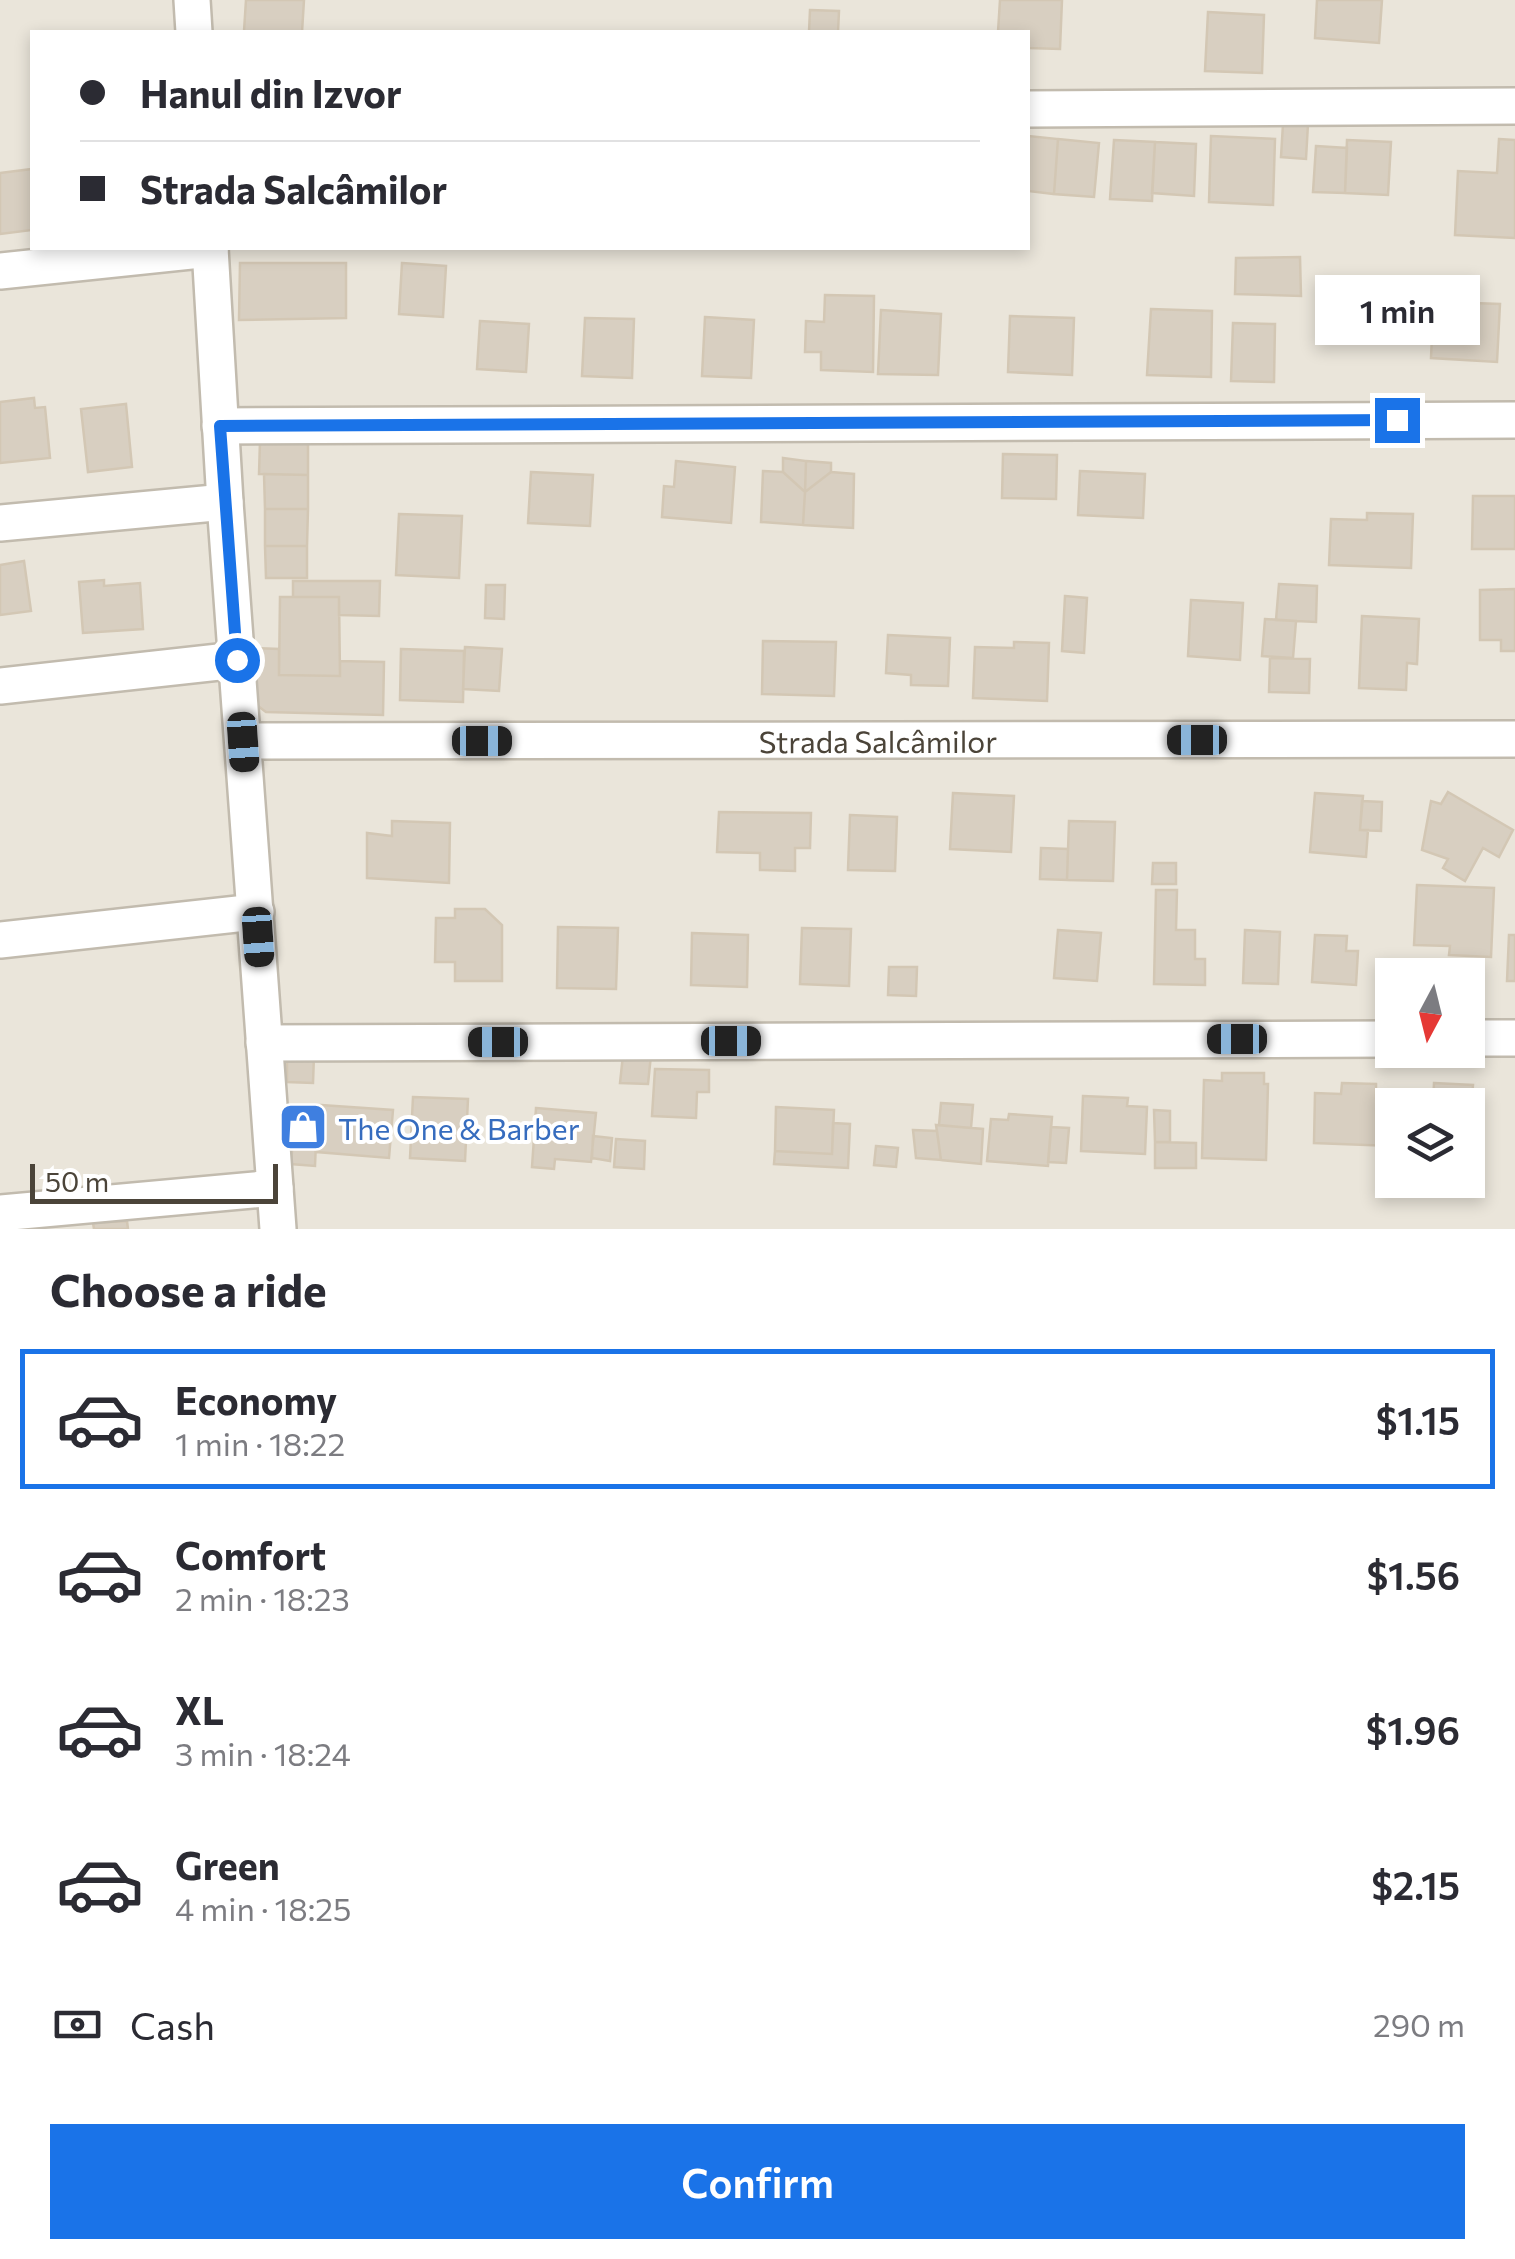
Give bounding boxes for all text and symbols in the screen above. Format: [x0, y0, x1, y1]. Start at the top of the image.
text: Hanul din Izvor [140, 69, 402, 116]
text: Strada Salcâmilor [140, 165, 447, 212]
callout: 1 min [1314, 275, 1480, 345]
text: 1 min [1360, 290, 1435, 330]
route end [1375, 398, 1420, 443]
route start [215, 638, 260, 683]
car [226, 711, 260, 773]
street label: Strada Salcâmilor [759, 721, 997, 759]
car [1167, 725, 1227, 755]
car [452, 726, 512, 756]
car [241, 906, 275, 968]
north arrow [1375, 958, 1485, 1068]
map controls [1375, 958, 1485, 1198]
car [1207, 1024, 1267, 1054]
car [701, 1026, 761, 1056]
car [468, 1027, 528, 1057]
button: layers [1375, 1088, 1485, 1198]
shop icon: The One & Barber [277, 1101, 329, 1153]
place label: The One & Barber [338, 1109, 580, 1146]
scale bar [30, 1159, 278, 1204]
text: 50 m [45, 1164, 109, 1198]
text: Choose a ride [50, 1261, 327, 1316]
icon: car [55, 1374, 145, 1464]
text: Economy [175, 1376, 337, 1423]
text: $1.15 [1376, 1396, 1460, 1443]
text: 1 min · 18:22 [175, 1423, 345, 1463]
icon: car [55, 1529, 145, 1619]
text: Comfort [175, 1531, 326, 1578]
text: $1.56 [1366, 1551, 1460, 1598]
text: 2 min · 18:23 [175, 1578, 350, 1618]
icon: car [55, 1684, 145, 1774]
text: XL [175, 1686, 224, 1733]
text: $1.96 [1366, 1706, 1460, 1753]
text: 3 min · 18:24 [175, 1733, 351, 1773]
icon: car [55, 1839, 145, 1929]
text: Green [175, 1841, 280, 1888]
text: $2.15 [1371, 1861, 1460, 1908]
text: 4 min · 18:25 [175, 1888, 351, 1928]
icon: cash [50, 1997, 105, 2052]
text: Cash [130, 2001, 215, 2048]
text: 290 m [1373, 2004, 1465, 2044]
button: Confirm [50, 2124, 1465, 2239]

